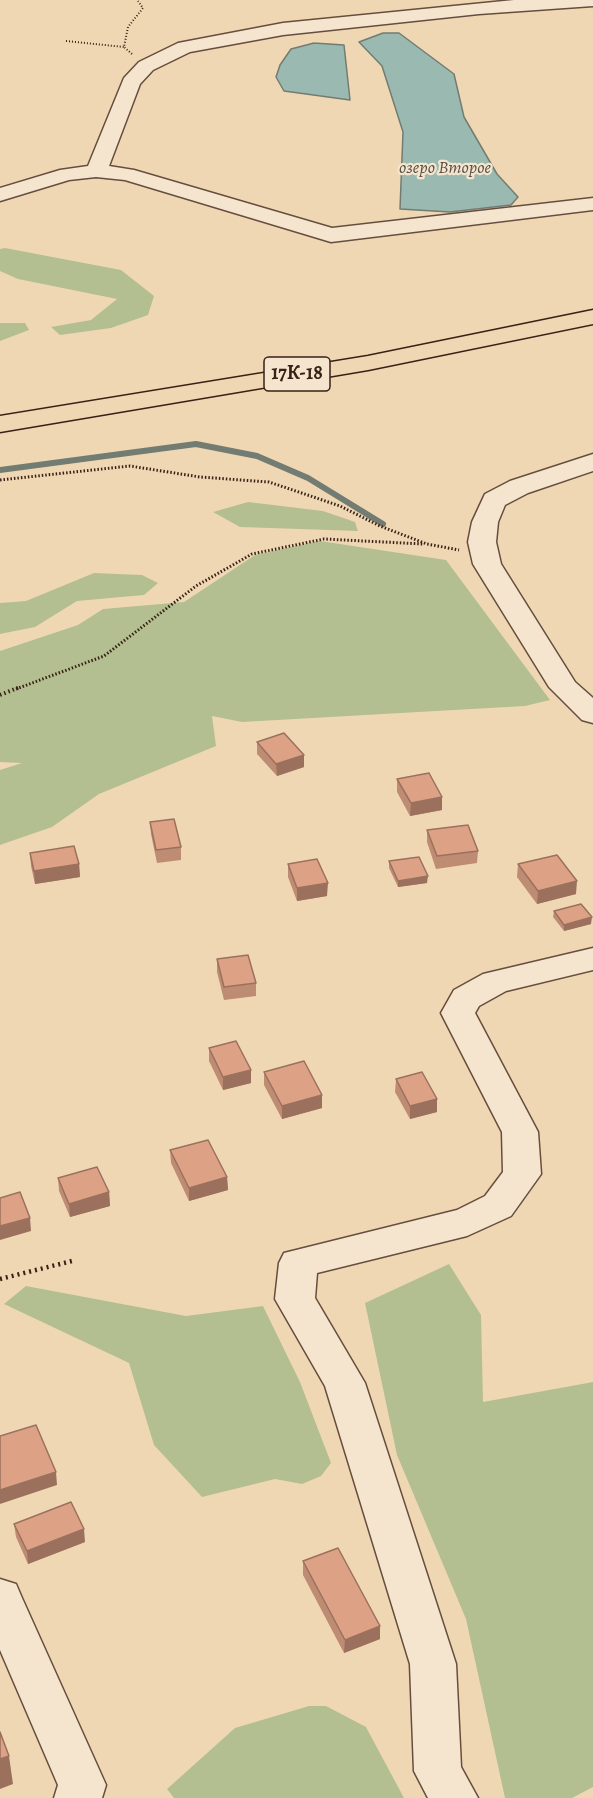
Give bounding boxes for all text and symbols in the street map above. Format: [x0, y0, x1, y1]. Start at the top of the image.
water label: озеро Второе [399, 158, 491, 180]
road number: 17К-18 [264, 357, 330, 391]

